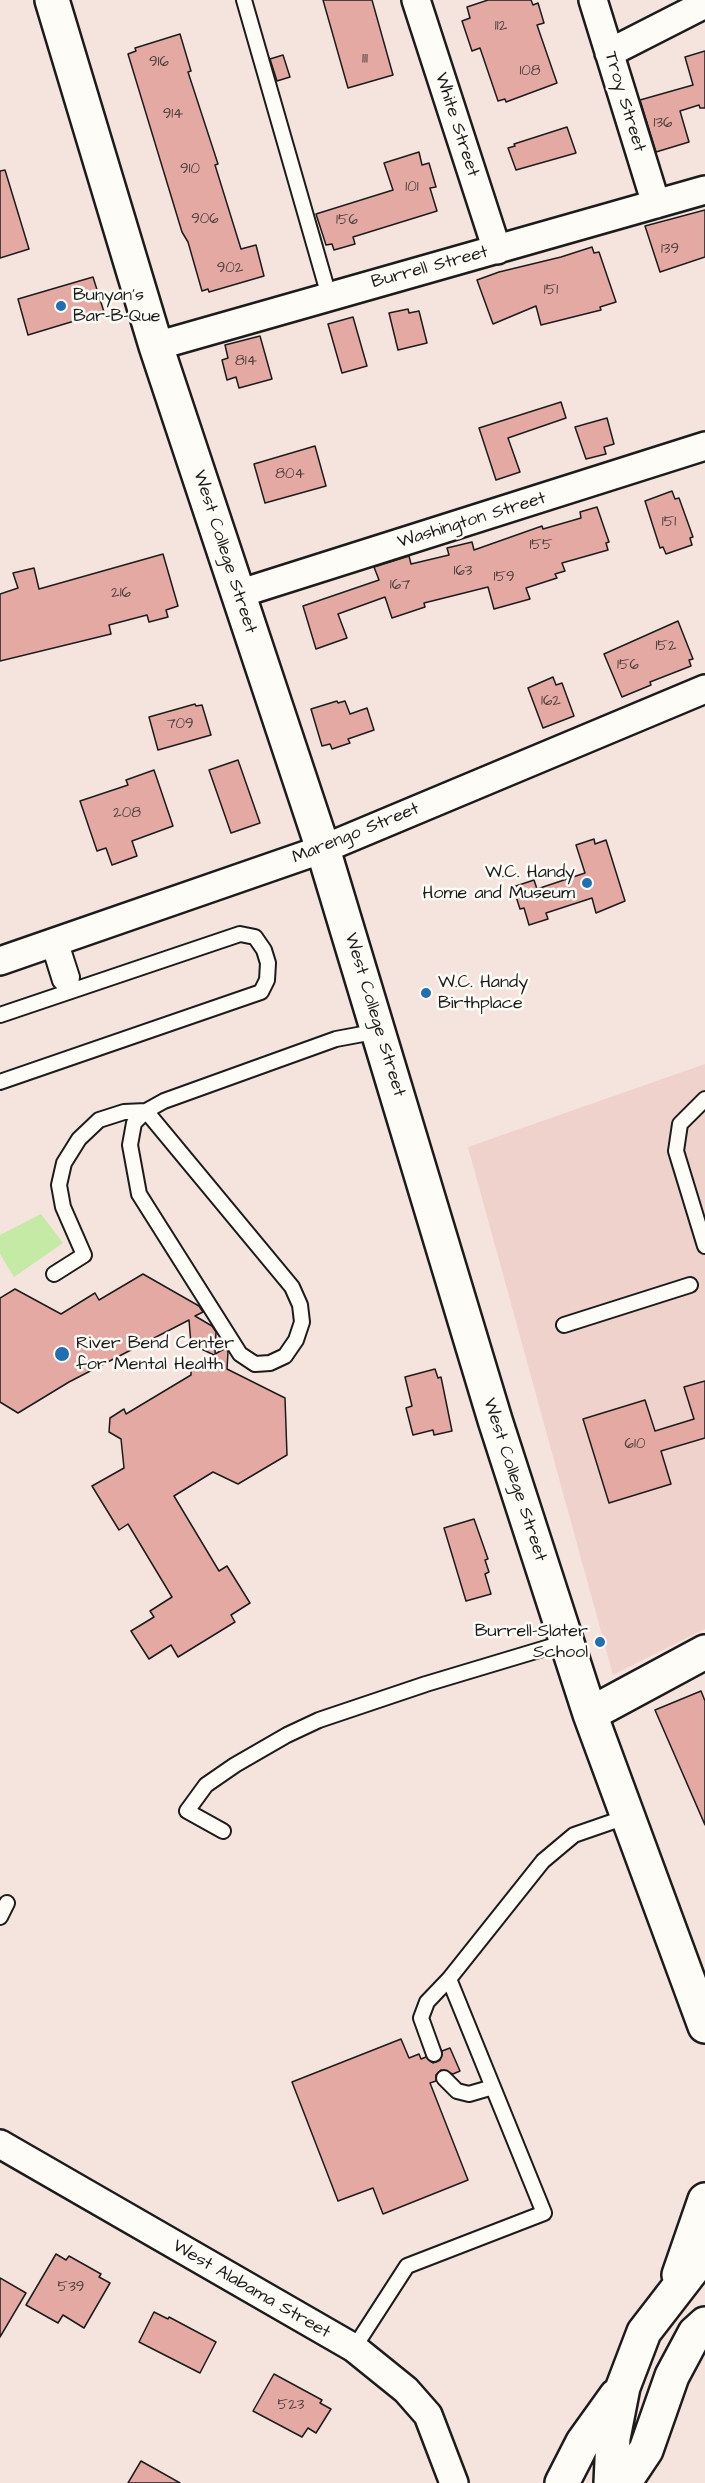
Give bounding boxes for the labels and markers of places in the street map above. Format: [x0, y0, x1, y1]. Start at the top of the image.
place label: Bunyan's Bar-B-Que [73, 285, 161, 328]
marker: Bunyan's Bar-B-Que [54, 299, 68, 313]
place label: W.C. Handy Home and Museum [422, 862, 575, 904]
marker: W.C. Handy Home and Museum [580, 876, 594, 890]
place label: W.C. Handy Birthplace [438, 972, 528, 1014]
marker: W.C. Handy Birthplace [419, 986, 433, 1000]
place label: River Bend Center for Mental Health [76, 1333, 234, 1376]
marker: River Bend Center for Mental Health [53, 1345, 71, 1363]
place label: Burrell-Slater School [475, 1621, 588, 1664]
marker: Burrell-Slater School [593, 1635, 607, 1649]

